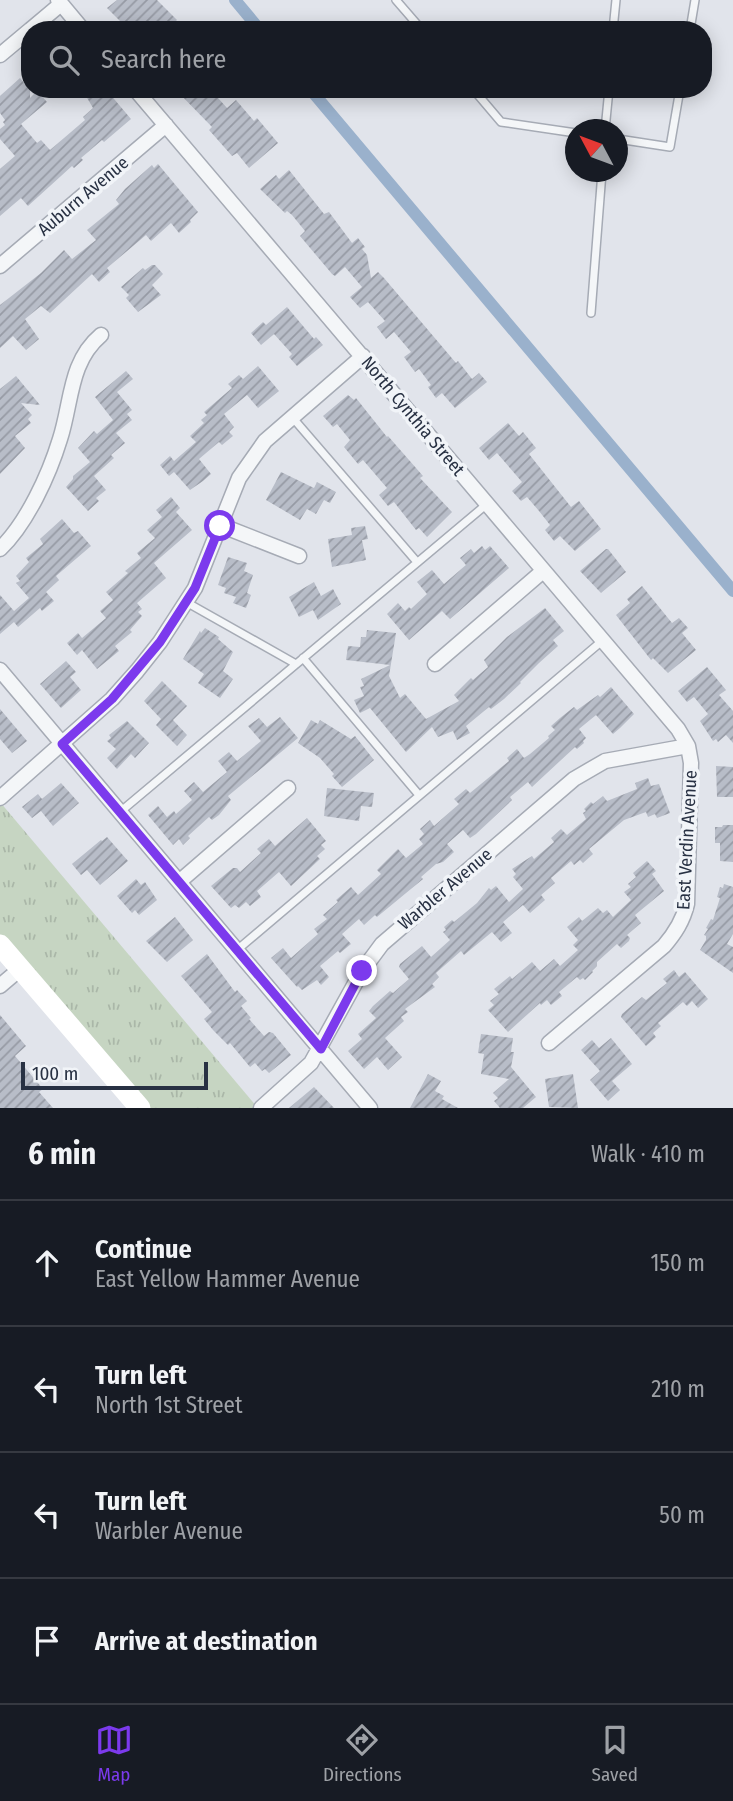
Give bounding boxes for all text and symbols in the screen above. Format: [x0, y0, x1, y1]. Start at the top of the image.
search box [21, 21, 712, 98]
icon: search [45, 41, 83, 79]
text: Search here [101, 44, 226, 75]
north arrow [565, 119, 628, 182]
street label: Auburn Avenue [33, 152, 133, 240]
street label: North Cynthia Street [357, 352, 469, 480]
route start [204, 510, 235, 541]
street label: East Verdin Avenue [672, 769, 702, 911]
street label: Warbler Avenue [394, 843, 496, 935]
route end [346, 955, 377, 986]
scale bar [21, 1059, 208, 1091]
text: 100 m [32, 1062, 78, 1085]
text: 6 min [28, 1136, 96, 1172]
text: Walk · 410 m [591, 1140, 705, 1168]
text: Continue [95, 1234, 192, 1265]
icon: ahead [28, 1244, 66, 1282]
text: 150 m [650, 1249, 705, 1277]
text: East Yellow Hammer Avenue [95, 1265, 360, 1293]
text: Turn left [95, 1360, 187, 1391]
icon: left [28, 1370, 66, 1408]
text: 210 m [651, 1375, 705, 1403]
text: North 1st Street [95, 1391, 242, 1419]
text: Turn left [95, 1486, 187, 1517]
icon: left [28, 1496, 66, 1534]
text: 50 m [659, 1501, 705, 1529]
text: Warbler Avenue [95, 1517, 243, 1545]
icon: arrive [28, 1622, 66, 1660]
text: Arrive at destination [95, 1626, 318, 1657]
tab: Map [95, 1721, 133, 1786]
tab: Directions [323, 1721, 402, 1786]
tab: Saved [592, 1721, 638, 1786]

